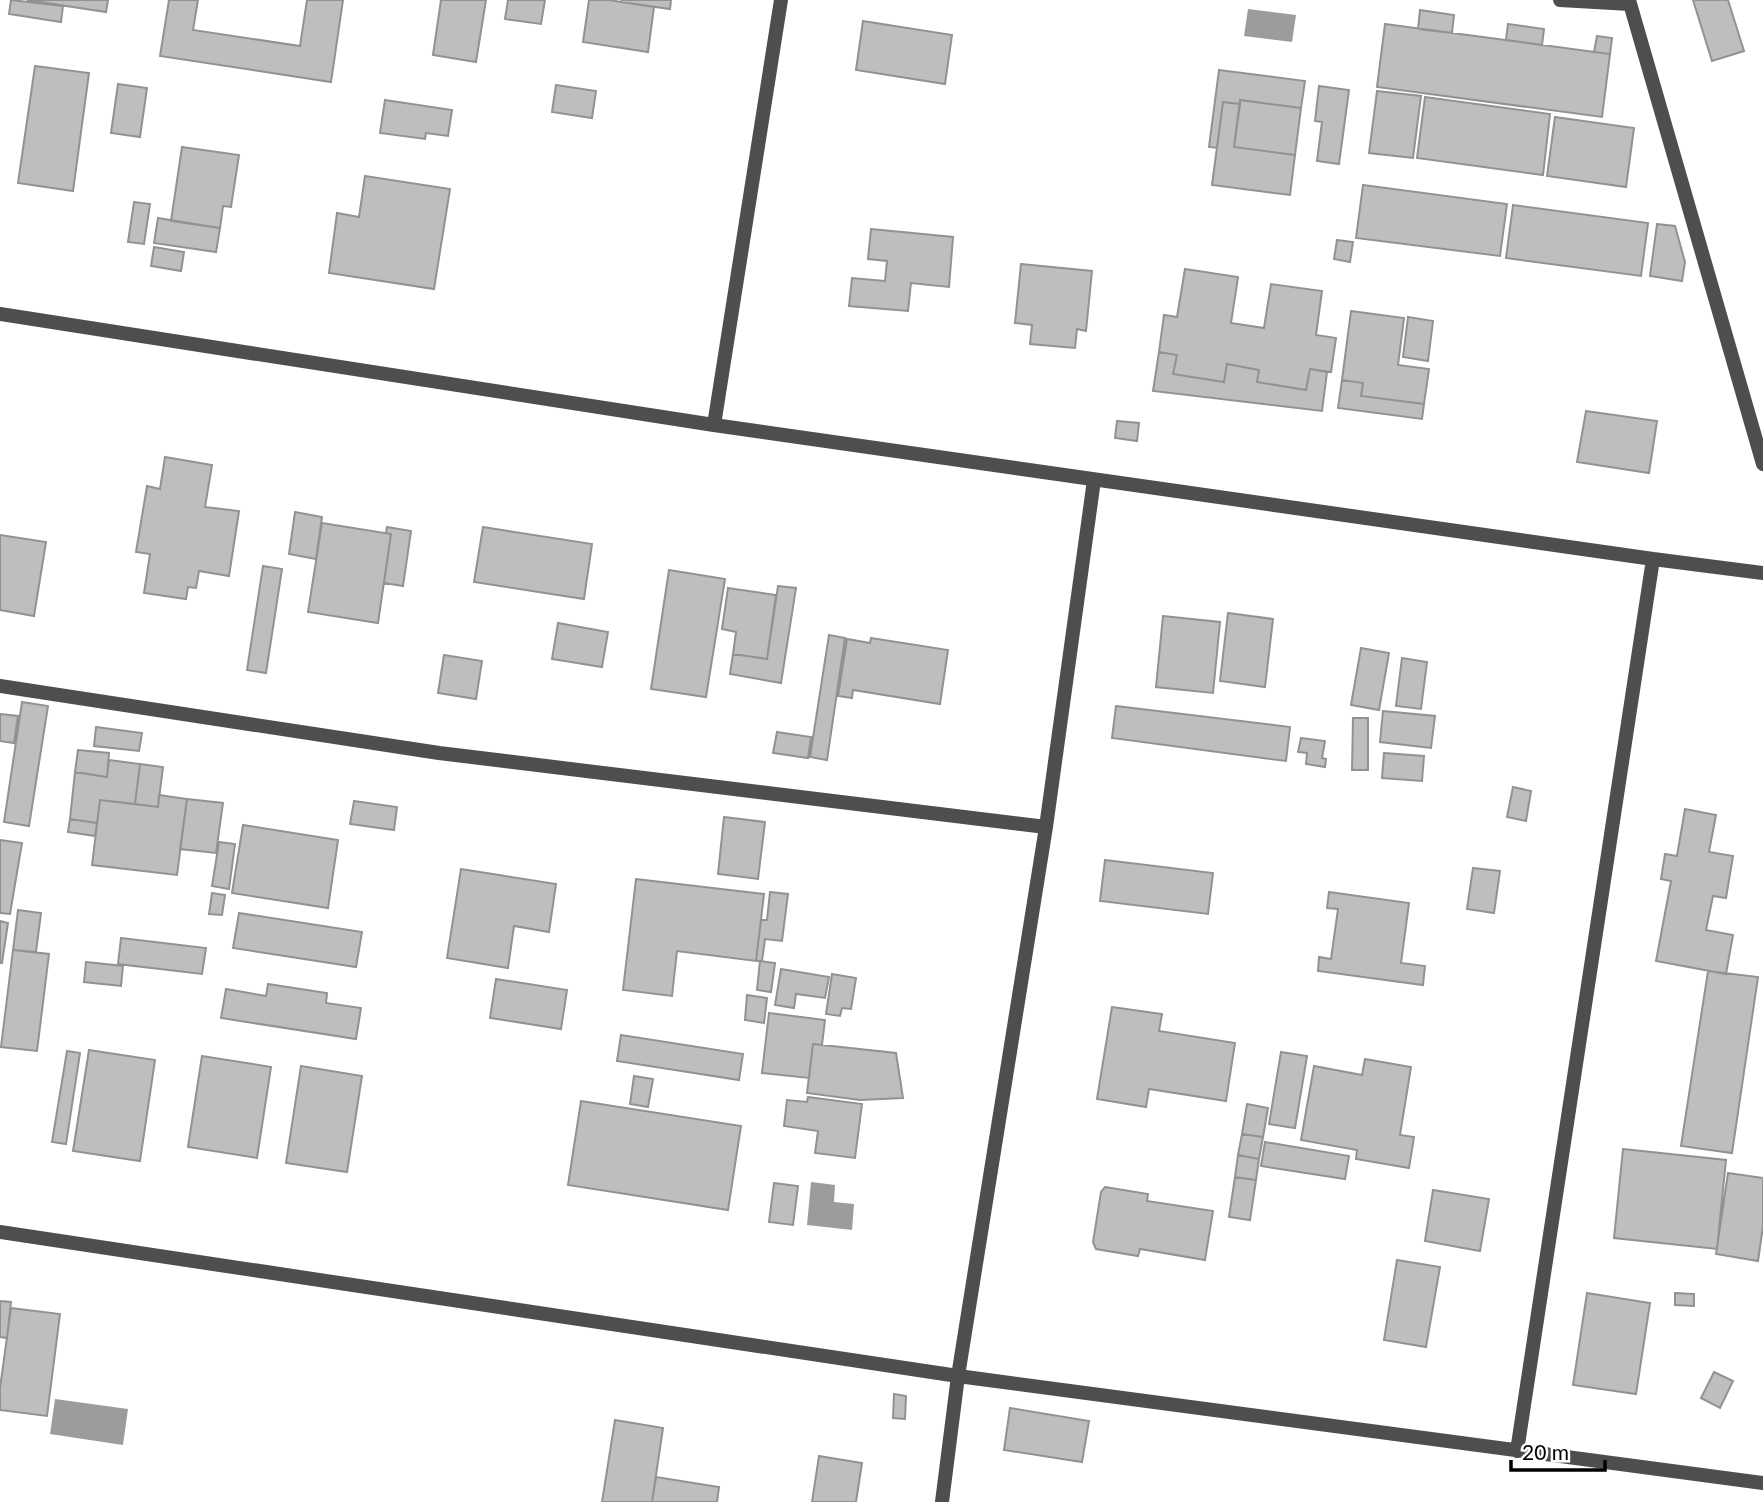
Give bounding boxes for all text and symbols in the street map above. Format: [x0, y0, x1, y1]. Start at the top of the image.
scale bar [1511, 1428, 1606, 1472]
text: 20 m [1522, 1439, 1569, 1464]

